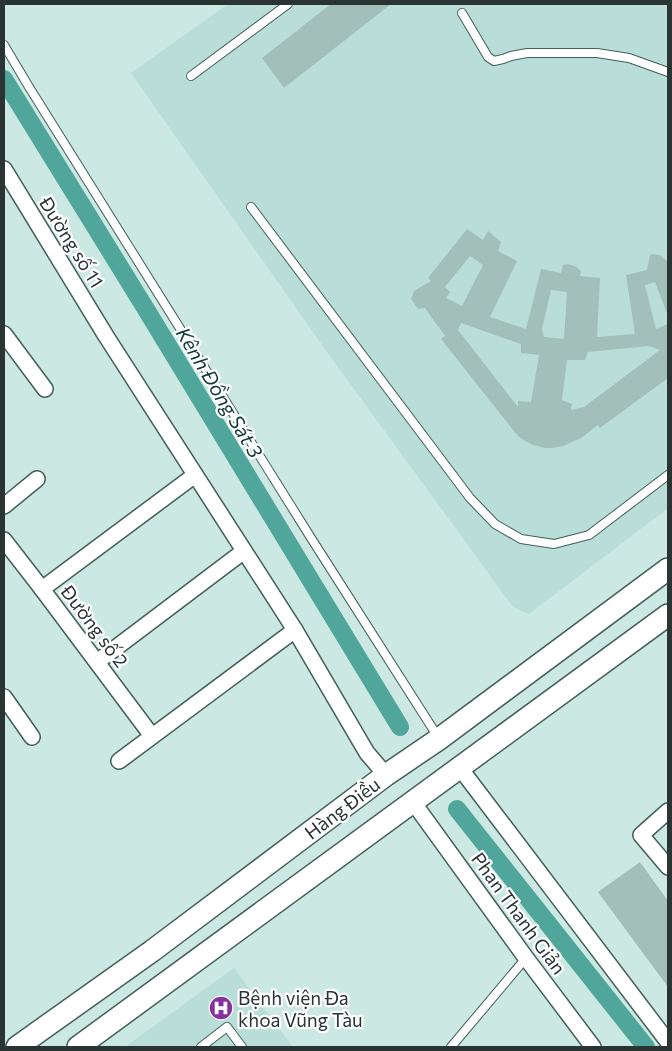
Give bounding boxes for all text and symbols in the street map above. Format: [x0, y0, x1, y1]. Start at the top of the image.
street label: Đường số 11 [34, 191, 109, 292]
water label: Kênh Đồng Sát 3 [172, 322, 269, 462]
street label: Đường số 2 [56, 580, 133, 672]
street label: Hàng Điều [300, 772, 384, 844]
street label: Phan Thanh Giản [467, 847, 571, 979]
place label: Bệnh viện Đa khoa Vũng Tàu [238, 986, 363, 1031]
hospital icon: Bệnh viện Đa khoa Vũng Tàu [208, 995, 234, 1021]

